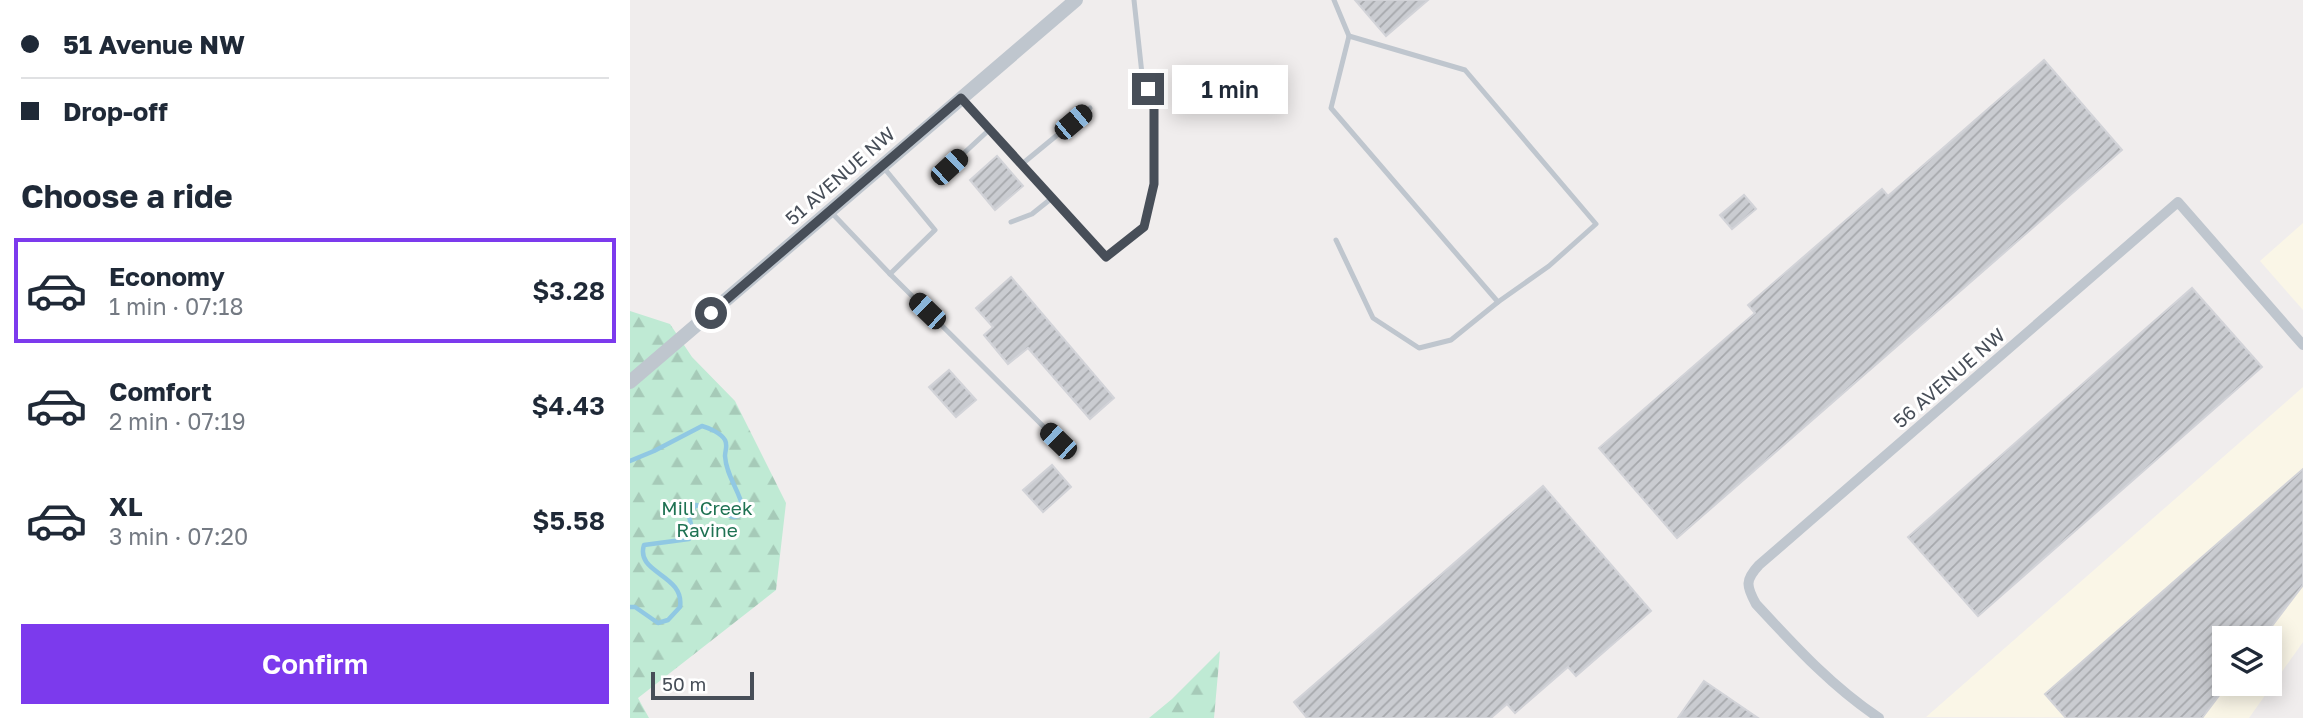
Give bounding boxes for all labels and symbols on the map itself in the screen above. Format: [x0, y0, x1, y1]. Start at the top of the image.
callout: 1 min [1172, 64, 1288, 114]
route end [1132, 73, 1164, 105]
car [1051, 100, 1096, 144]
street label: 51 AVENUE NW [780, 122, 899, 229]
car [927, 145, 972, 189]
car [905, 289, 950, 333]
route start [695, 297, 727, 329]
street label: 56 AVENUE NW [1888, 323, 2009, 432]
car [1036, 419, 1081, 463]
park label: Mill Creek Ravine [661, 496, 753, 541]
scale bar [651, 669, 754, 701]

